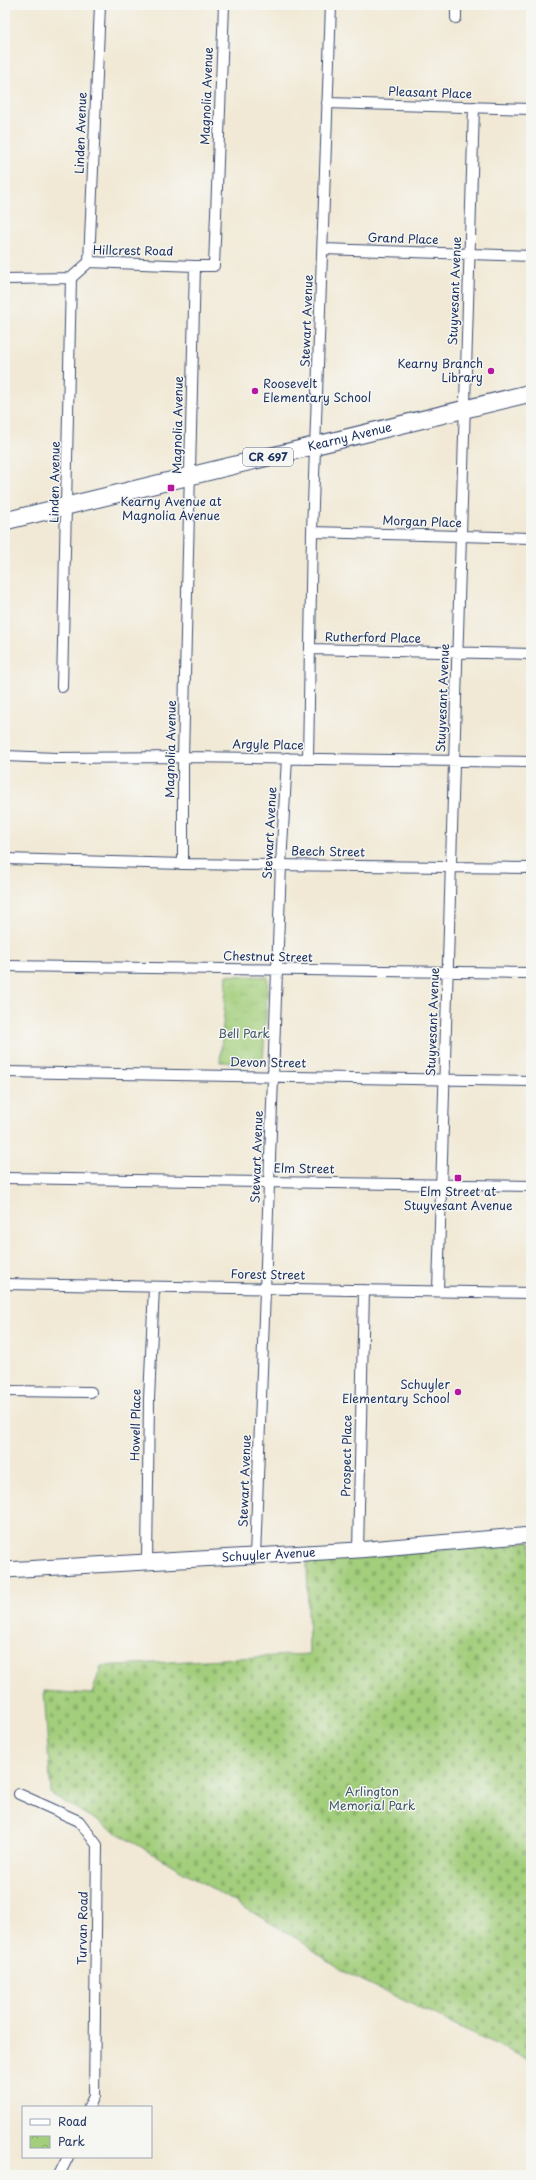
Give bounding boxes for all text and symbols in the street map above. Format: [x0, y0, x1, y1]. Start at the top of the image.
street label: Magnolia Avenue [195, 46, 217, 145]
street label: Pleasant Place [388, 82, 472, 102]
street label: Linden Avenue [70, 91, 90, 174]
street label: Grand Place [367, 228, 439, 248]
street label: Stuyvesant Avenue [443, 236, 465, 346]
street label: Hillcrest Road [93, 240, 173, 260]
street label: Stewart Avenue [295, 274, 317, 368]
place label: Kearny Branch Library [398, 354, 483, 386]
marker: Kearny Branch Library [486, 366, 496, 376]
place label: Roosevelt Elementary School [263, 374, 371, 406]
street label: Magnolia Avenue [167, 375, 187, 474]
marker: Roosevelt Elementary School [250, 386, 260, 396]
street label: Kearny Avenue [306, 417, 394, 455]
street label: Linden Avenue [44, 440, 64, 523]
road number: CR 697 [243, 448, 293, 466]
marker: Kearny Avenue at Magnolia Avenue [166, 483, 176, 493]
place label: Kearny Avenue at Magnolia Avenue [120, 492, 222, 524]
street label: Morgan Place [382, 511, 462, 531]
street label: Rutherford Place [325, 627, 422, 647]
street label: Stuyvesant Avenue [431, 643, 453, 753]
street label: Magnolia Avenue [160, 699, 180, 798]
street label: Argyle Place [232, 734, 304, 754]
street label: Stewart Avenue [258, 786, 280, 880]
street label: Beech Street [291, 841, 365, 861]
street label: Chestnut Street [223, 946, 313, 966]
street label: Stuyvesant Avenue [421, 967, 443, 1077]
park label: Bell Park [218, 1024, 270, 1042]
street label: Devon Street [230, 1052, 306, 1072]
street label: Stewart Avenue [245, 1110, 267, 1204]
street label: Elm Street [273, 1158, 335, 1178]
marker: Elm Street at Stuyvesant Avenue [453, 1173, 463, 1183]
place label: Elm Street at Stuyvesant Avenue [403, 1182, 513, 1214]
street label: Forest Street [231, 1264, 306, 1284]
place label: Schuyler Elementary School [342, 1375, 450, 1407]
marker: Schuyler Elementary School [453, 1387, 463, 1397]
street label: Howell Place [125, 1389, 145, 1461]
street label: Prospect Place [336, 1415, 356, 1497]
street label: Stewart Avenue [233, 1434, 255, 1528]
street label: Schuyler Avenue [221, 1542, 317, 1566]
park label: Arlington Memorial Park [329, 1782, 415, 1814]
street label: Turvan Road [72, 1891, 92, 1965]
legend [22, 2106, 152, 2158]
text: Road [58, 2112, 87, 2130]
text: Park [58, 2132, 85, 2150]

